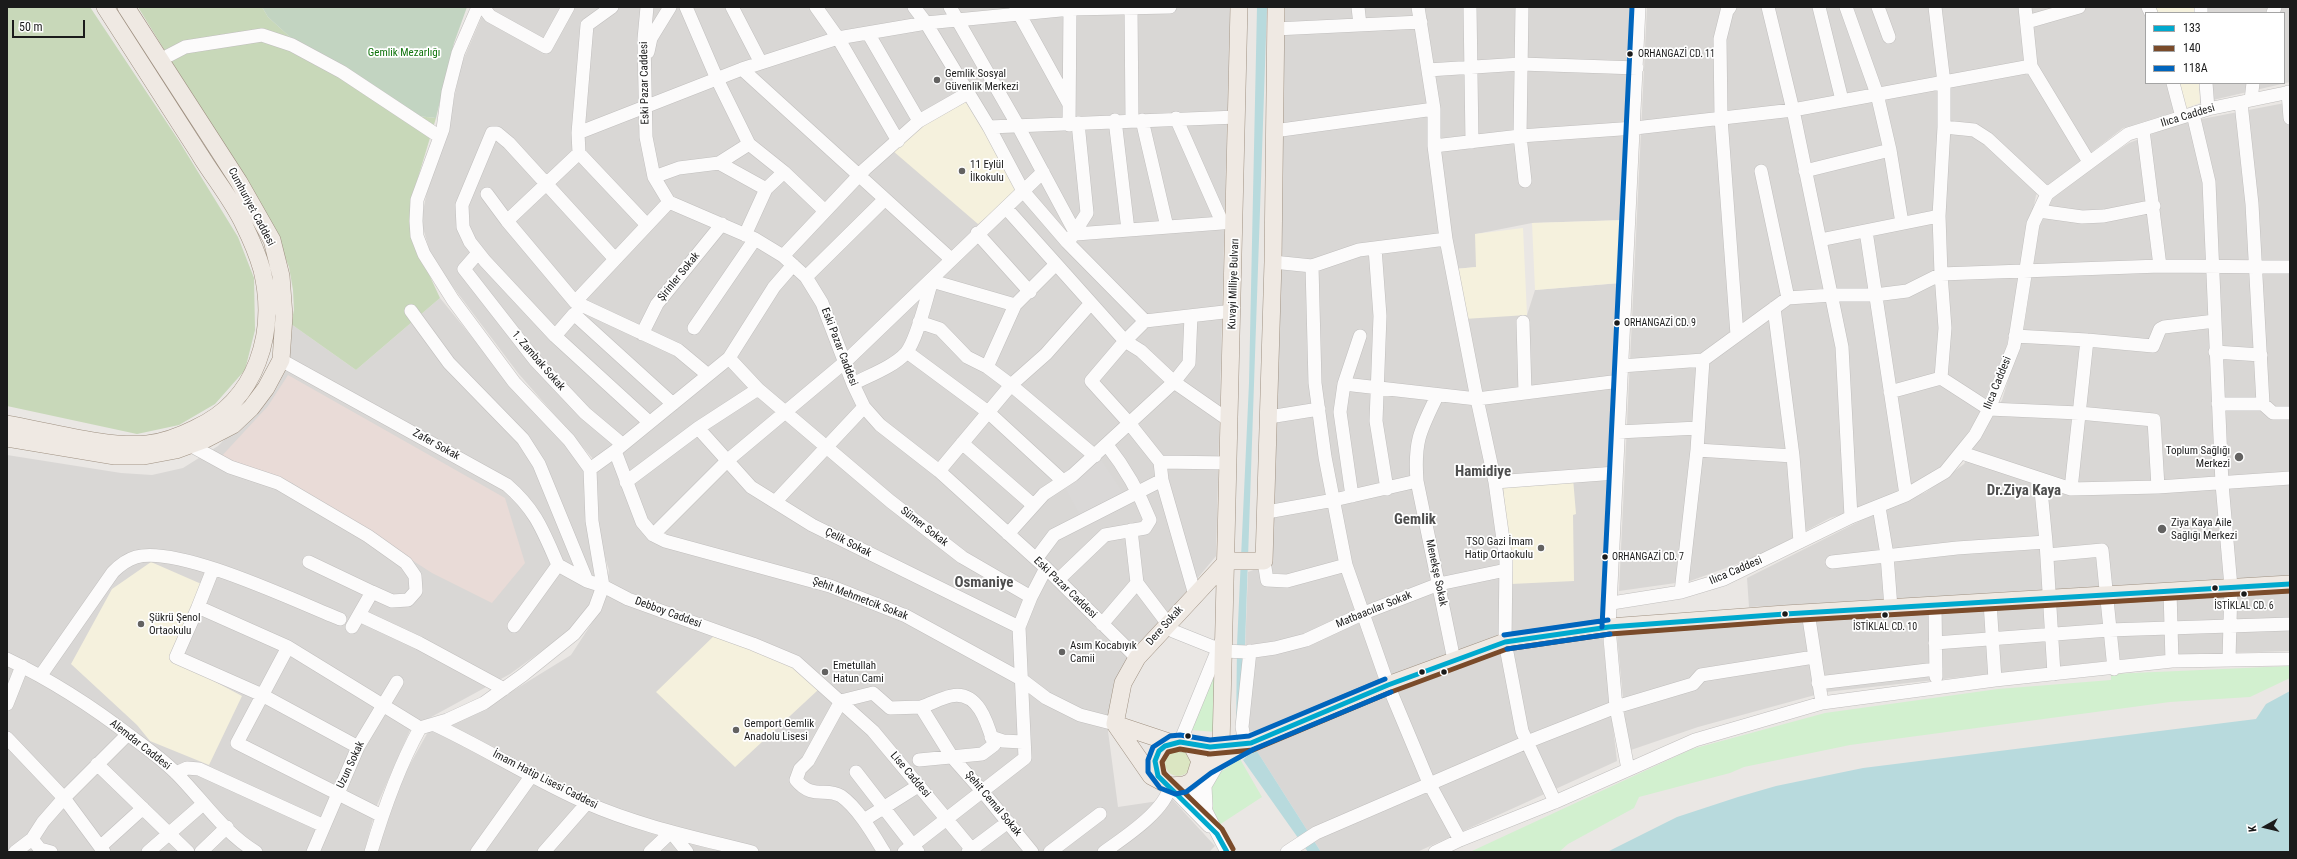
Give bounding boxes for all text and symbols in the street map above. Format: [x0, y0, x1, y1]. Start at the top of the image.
scale bar [14, 12, 87, 38]
legend [2145, 12, 2285, 84]
text: 50 m [19, 20, 43, 34]
text: 133 [2183, 21, 2201, 35]
street label: Eski Pazar Caddesi [638, 41, 652, 125]
text: 140 [2183, 41, 2201, 55]
park label: Gemlik Mezarlığı [368, 46, 440, 60]
place label: ORHANGAZİ CD. 11 [1638, 48, 1715, 60]
marker: ORHANGAZİ CD. 11 [1625, 49, 1635, 59]
text: 118A [2183, 61, 2208, 75]
place label: Gemlik Sosyal Güvenlik Merkezi [945, 67, 1019, 93]
marker: Gemlik Sosyal Güvenlik Merkezi [932, 75, 942, 85]
street label: Ilıca Caddesi [2159, 102, 2217, 130]
place label: 11 Eylül İlkokulu [970, 158, 1004, 184]
street label: Cumhuriyet Caddesi [225, 166, 277, 248]
marker: 11 Eylül İlkokulu [957, 166, 967, 176]
street label: Kuvayi Milliye Bulvarı [1226, 238, 1242, 330]
street label: Şirinler Sokak [655, 250, 703, 304]
street label: Eski Pazar Caddesi [818, 306, 860, 388]
place label: ORHANGAZİ CD. 9 [1624, 317, 1696, 329]
marker: ORHANGAZİ CD. 9 [1612, 318, 1622, 328]
street label: 1. Zambak Sokak [509, 328, 567, 394]
street label: Ilıca Caddesi [1981, 355, 2015, 411]
street label: Zafer Sokak [410, 427, 462, 463]
place label: Toplum Sağlığı Merkezi [2166, 444, 2230, 470]
marker: Toplum Sağlığı Merkezi [2233, 451, 2245, 463]
district label: Hamidiye [1455, 463, 1511, 481]
district label: Dr.Ziya Kaya [1987, 482, 2061, 500]
street label: Sümer Sokak [898, 504, 950, 550]
district label: Gemlik [1394, 511, 1436, 529]
place label: Ziya Kaya Aile Sağlığı Merkezi [2171, 516, 2237, 542]
marker: Ziya Kaya Aile Sağlığı Merkezi [2156, 523, 2168, 535]
street label: Çelik Sokak [823, 526, 873, 560]
place label: TSO Gazi İmam Hatip Ortaokulu [1465, 535, 1533, 561]
street label: Menekşe Sokak [1422, 538, 1450, 608]
marker: TSO Gazi İmam Hatip Ortaokulu [1536, 543, 1546, 553]
place label: ORHANGAZİ CD. 7 [1612, 551, 1684, 563]
marker: ORHANGAZİ CD. 7 [1600, 552, 1610, 562]
street label: Eski Pazar Caddesi [1031, 554, 1099, 622]
street label: Ilıca Caddesi [1708, 554, 1764, 588]
district label: Osmaniye [955, 574, 1013, 592]
street label: Şehit Mehmetcik Sokak [810, 575, 910, 623]
unlabelled marker [2210, 583, 2220, 593]
street label: Matbaacılar Sokak [1334, 589, 1414, 631]
marker: İSTİKLAL CD. 6 [2239, 589, 2249, 599]
street label: Debboy Caddesi [633, 595, 703, 631]
place label: İSTİKLAL CD. 6 [2214, 600, 2274, 612]
street label: Dere Sokak [1144, 603, 1186, 649]
unlabelled marker [1780, 609, 1790, 619]
marker: İSTİKLAL CD. 10 [1880, 610, 1890, 620]
place label: Şükrü Şenol Ortaokulu [149, 611, 200, 637]
marker: Şükrü Şenol Ortaokulu [136, 619, 146, 629]
place label: İSTİKLAL CD. 10 [1853, 621, 1917, 633]
place label: Asım Kocabıyık Camii [1070, 639, 1137, 665]
marker: Asım Kocabıyık Camii [1057, 647, 1067, 657]
place label: Emetullah Hatun Cami [833, 659, 884, 685]
marker: Emetullah Hatun Cami [820, 667, 830, 677]
unlabelled marker [1417, 667, 1427, 677]
unlabelled marker [1439, 667, 1449, 677]
street label: Alemdar Caddesi [107, 717, 173, 773]
place label: Gemport Gemlik Anadolu Lisesi [744, 717, 814, 743]
marker: Gemport Gemlik Anadolu Lisesi [731, 725, 741, 735]
unlabelled marker [1183, 731, 1193, 741]
street label: Uzun Sokak [334, 739, 368, 791]
street label: İmam Hatip Lisesi Caddesi [490, 748, 600, 812]
street label: Lise Caddesi [887, 749, 933, 801]
street label: Şehit Cemal Sokak [962, 769, 1024, 839]
north arrow [2245, 807, 2285, 847]
text: K [2246, 825, 2259, 833]

